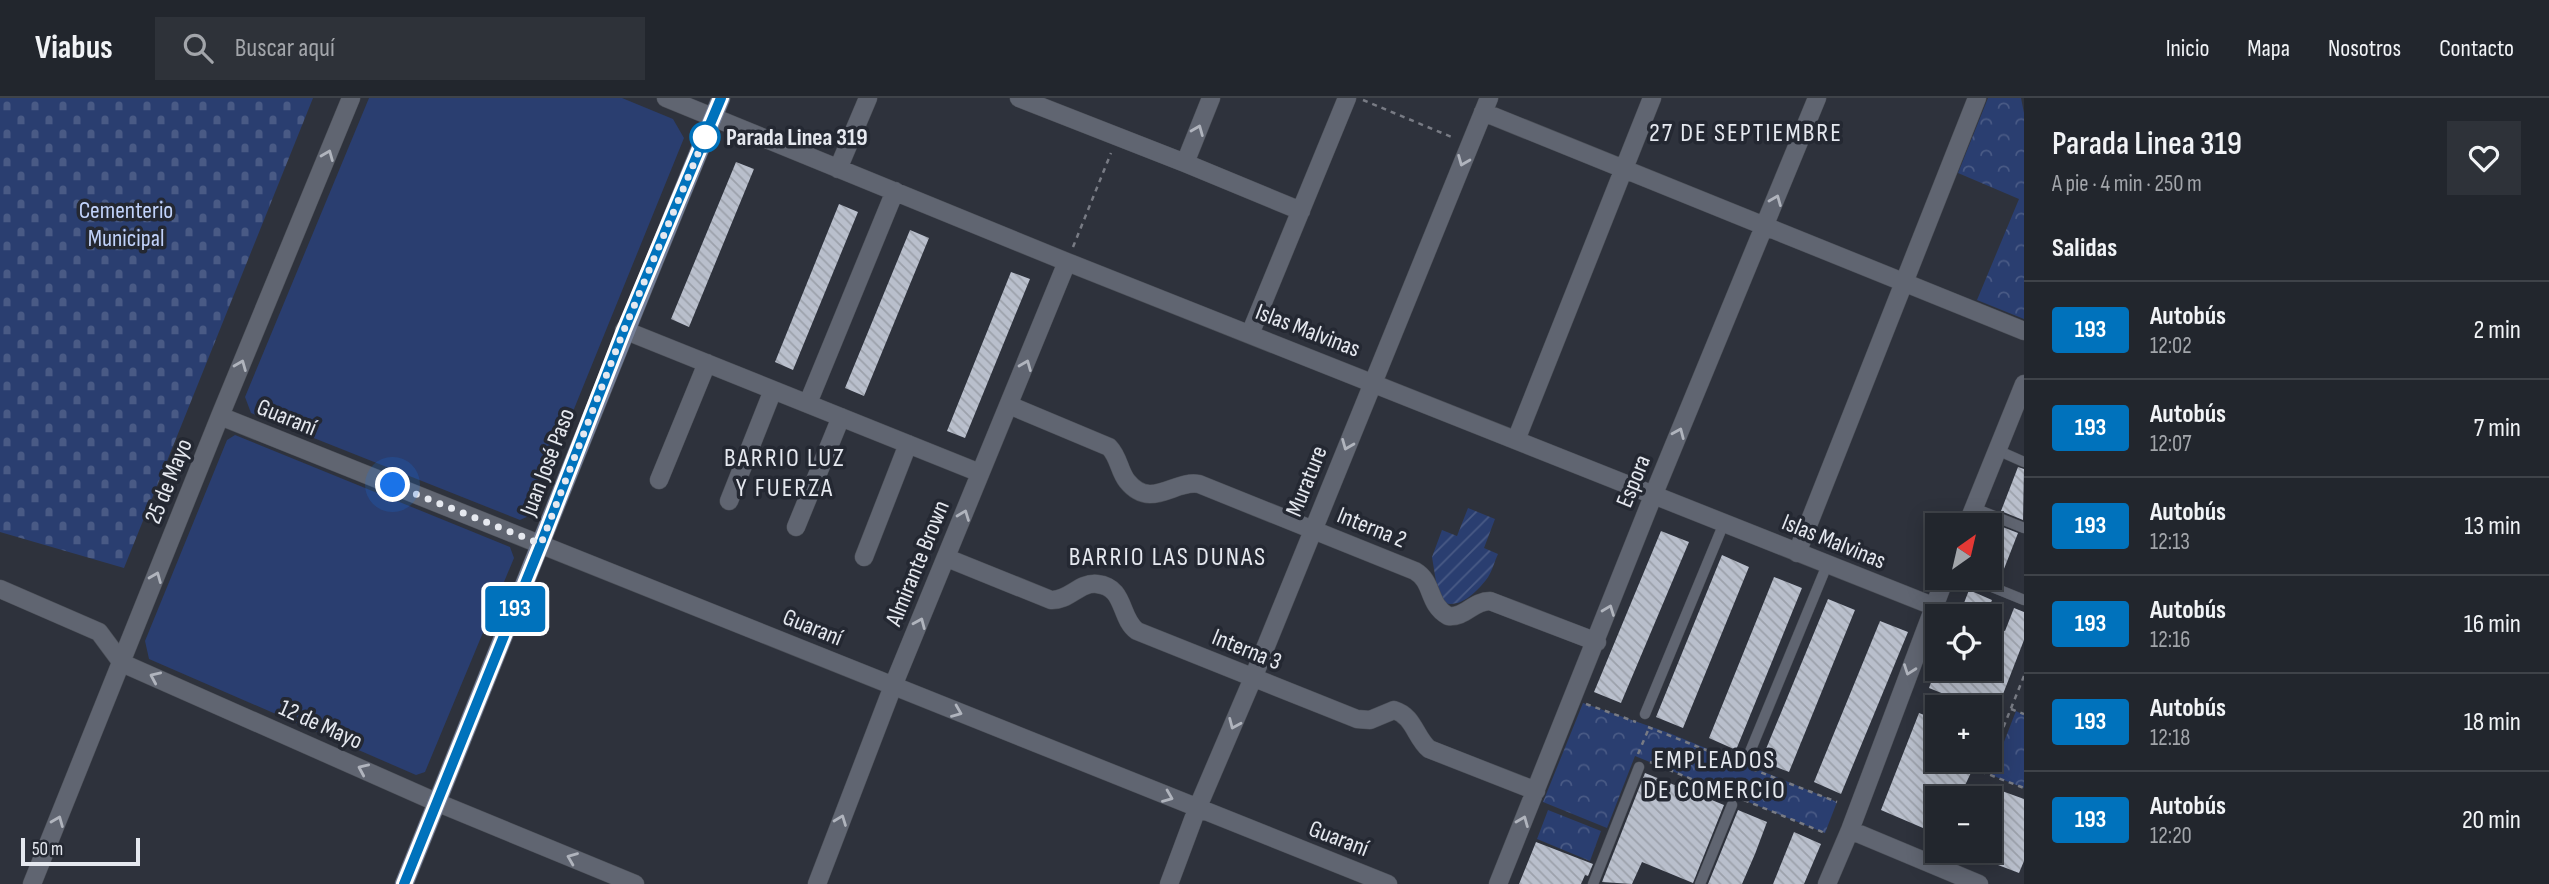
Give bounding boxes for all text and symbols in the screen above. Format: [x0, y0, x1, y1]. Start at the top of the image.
search box [155, 17, 645, 80]
text: Viabus [35, 28, 113, 68]
icon: search [179, 29, 217, 67]
text: Buscar aquí [235, 33, 335, 64]
text: Inicio [2166, 34, 2209, 63]
text: Mapa [2247, 34, 2290, 63]
text: Nosotros [2328, 34, 2401, 63]
text: Contacto [2439, 34, 2514, 63]
district label: 27 DE SEPTIEMBRE [1649, 118, 1843, 149]
button: heart [2447, 121, 2521, 195]
marker: Parada Linea 319 [690, 122, 720, 152]
place label: Parada Linea 319 [726, 123, 868, 152]
text: Parada Linea 319 [2052, 124, 2242, 164]
one-way arrow [1190, 125, 1204, 137]
one-way arrow [319, 150, 333, 162]
one-way arrow [1458, 155, 1472, 167]
text: A pie · 4 min · 250 m [2052, 170, 2202, 198]
one-way arrow [1768, 195, 1782, 207]
park label: Cementerio Municipal [79, 196, 173, 253]
text: Salidas [2052, 233, 2117, 264]
street label: Islas Malvinas [1252, 297, 1364, 364]
text: Autobús [2150, 301, 2226, 332]
text: 193 [2075, 315, 2106, 344]
text: 2 min [2473, 315, 2521, 346]
text: 12:02 [2150, 332, 2192, 360]
one-way arrow [1017, 359, 1031, 371]
one-way arrow [232, 360, 246, 372]
street label: Guaraní [253, 392, 321, 443]
text: Autobús [2150, 399, 2226, 430]
street label: Juan José Paso [513, 404, 581, 521]
text: 193 [2075, 413, 2106, 442]
text: 7 min [2474, 413, 2521, 444]
one-way arrow [1671, 428, 1685, 440]
text: 12:07 [2150, 430, 2192, 458]
street label: 25 de Mayo [138, 434, 199, 528]
one-way arrow [1341, 438, 1355, 450]
street label: Murature [1279, 442, 1334, 521]
district label: BARRIO LUZ Y FUERZA [724, 443, 846, 504]
street label: Espora [1610, 451, 1657, 512]
your location [375, 467, 410, 502]
street label: Almirante Brown [879, 496, 956, 631]
text: Autobús [2150, 497, 2226, 528]
street label: Interna 2 [1333, 501, 1411, 554]
street label: Islas Malvinas [1778, 508, 1890, 575]
one-way arrow [955, 510, 969, 522]
text: 193 [2075, 511, 2106, 540]
text: 13 min [2464, 511, 2521, 542]
north arrow [1925, 513, 2002, 590]
map controls [1925, 513, 2002, 863]
text: 12:13 [2150, 528, 2190, 556]
district label: BARRIO LAS DUNAS [1069, 542, 1267, 573]
one-way arrow [148, 571, 162, 583]
line badge: 193 [475, 586, 555, 632]
text: 193 [499, 594, 531, 623]
text: Autobús [2150, 595, 2226, 626]
street label: Guaraní [779, 602, 847, 653]
one-way arrow [1601, 604, 1615, 617]
button: locate [1925, 604, 2002, 681]
text: 193 [2075, 609, 2106, 638]
text: 16 min [2464, 609, 2521, 640]
one-way arrow [911, 618, 925, 630]
street label: Interna 3 [1208, 622, 1286, 676]
text: 12:16 [2150, 626, 2190, 654]
one-way arrow [1904, 664, 1918, 676]
one-way arrow [150, 671, 162, 685]
street label: 12 de Mayo [275, 693, 367, 756]
text: Autobús [2150, 693, 2226, 724]
button: + [1925, 695, 2002, 772]
one-way arrow [949, 704, 962, 718]
text: 193 [2075, 707, 2106, 736]
text: 18 min [2464, 707, 2521, 738]
one-way arrow [1228, 717, 1242, 729]
text: 12:18 [2150, 724, 2190, 752]
district label: EMPLEADOS DE COMERCIO [1643, 745, 1787, 806]
one-way arrow [358, 763, 370, 777]
button: − [1925, 786, 2002, 863]
one-way arrow [1161, 789, 1173, 803]
text: Autobús [2150, 791, 2226, 822]
text: 193 [2075, 805, 2106, 834]
text: 20 min [2462, 805, 2521, 836]
street label: Guaraní [1305, 814, 1373, 863]
one-way arrow [50, 815, 64, 828]
one-way arrow [833, 815, 847, 827]
one-way arrow [1515, 815, 1529, 827]
text: 12:20 [2150, 822, 2192, 850]
scale bar [21, 835, 140, 867]
text: 50 m [32, 838, 63, 861]
one-way arrow [567, 852, 580, 866]

